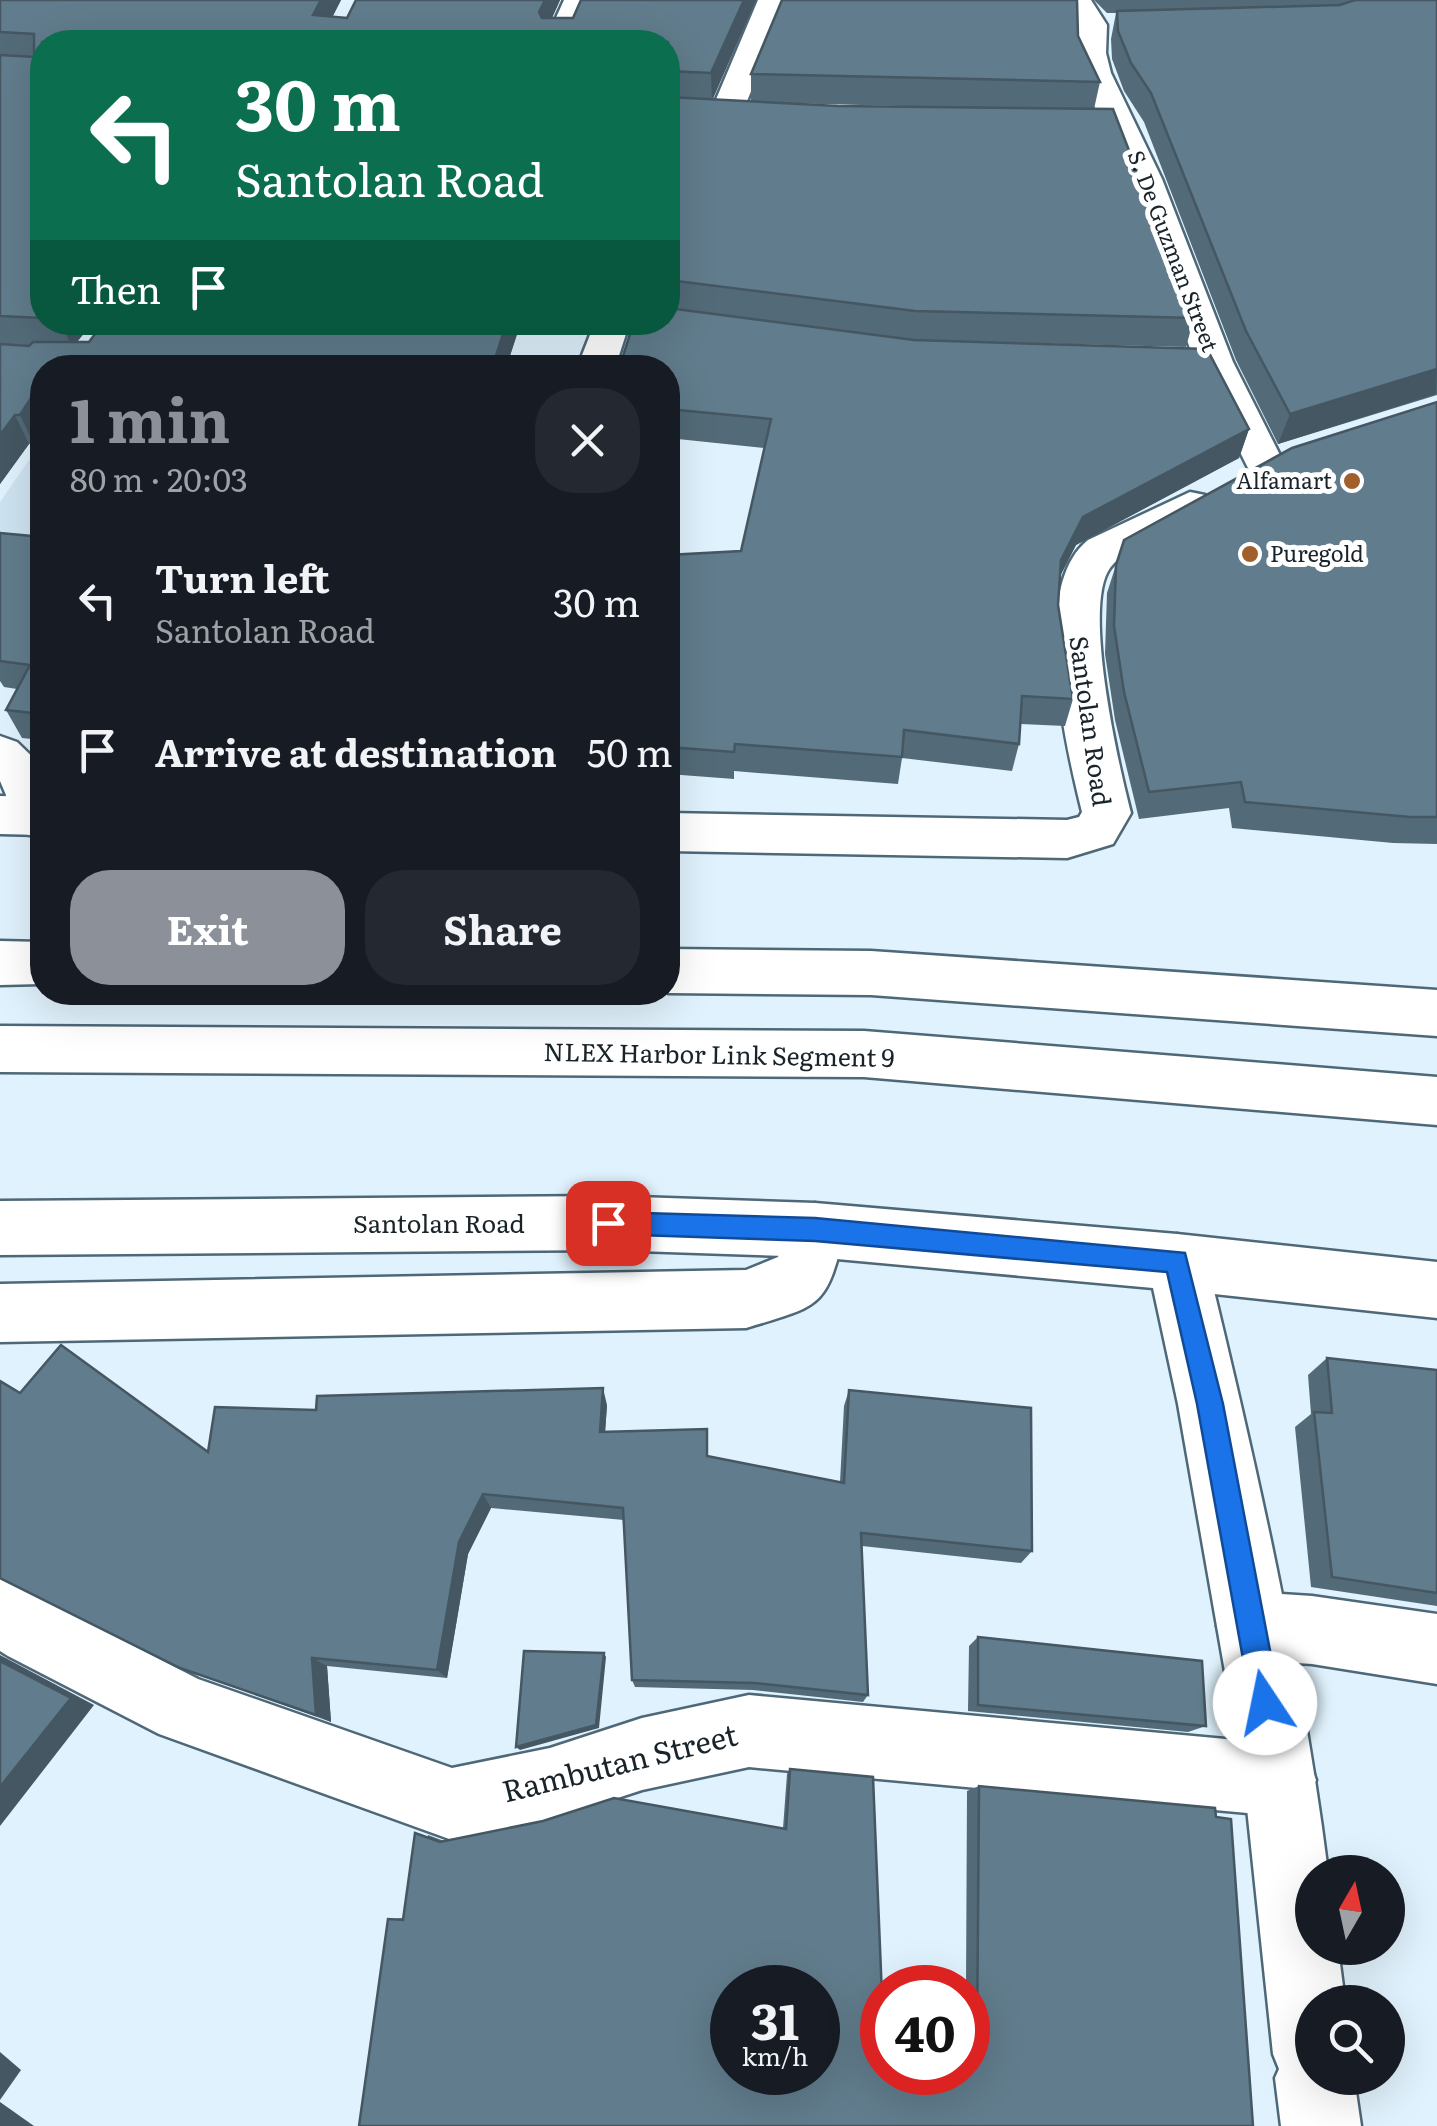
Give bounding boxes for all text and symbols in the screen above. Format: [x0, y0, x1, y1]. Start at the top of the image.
text: 30 m [235, 49, 401, 153]
icon: left [70, 70, 200, 200]
text: Santolan Road [235, 144, 544, 211]
street label: S. De Guzman Street [1121, 145, 1228, 356]
text: Then [70, 259, 161, 316]
icon: arrive [181, 260, 236, 315]
text: 1 min [70, 372, 230, 461]
button: close [535, 388, 640, 493]
text: 80 m · 20:03 [70, 454, 248, 502]
place label: Alfamart [1236, 463, 1332, 496]
marker: Alfamart [1341, 470, 1363, 492]
place label: Puregold [1270, 536, 1364, 569]
marker: Puregold [1239, 543, 1261, 565]
text: Turn left [155, 548, 330, 605]
text: 30 m [553, 572, 640, 629]
icon: left [70, 573, 125, 628]
text: Santolan Road [155, 605, 375, 653]
street label: Santolan Road [1061, 633, 1122, 808]
text: Arrive at destination [155, 722, 557, 779]
text: 50 m [587, 722, 673, 779]
icon: arrive [70, 723, 125, 778]
button: Exit [70, 870, 345, 985]
button: Share [365, 870, 640, 985]
street label: NLEX Harbor Link Segment 9 [543, 1032, 895, 1075]
pin [566, 1181, 651, 1266]
icon: arrive [581, 1196, 636, 1251]
street label: Santolan Road [353, 1204, 525, 1241]
position arrow [1213, 1651, 1317, 1755]
street label: Rambutan Street [497, 1711, 742, 1812]
north arrow [1295, 1855, 1405, 1965]
map controls [1295, 1855, 1405, 2095]
speed limit sign: 40 [860, 1965, 990, 2095]
text: 31 [751, 1981, 799, 2055]
button: search [1295, 1985, 1405, 2095]
text: km/h [742, 2037, 808, 2074]

